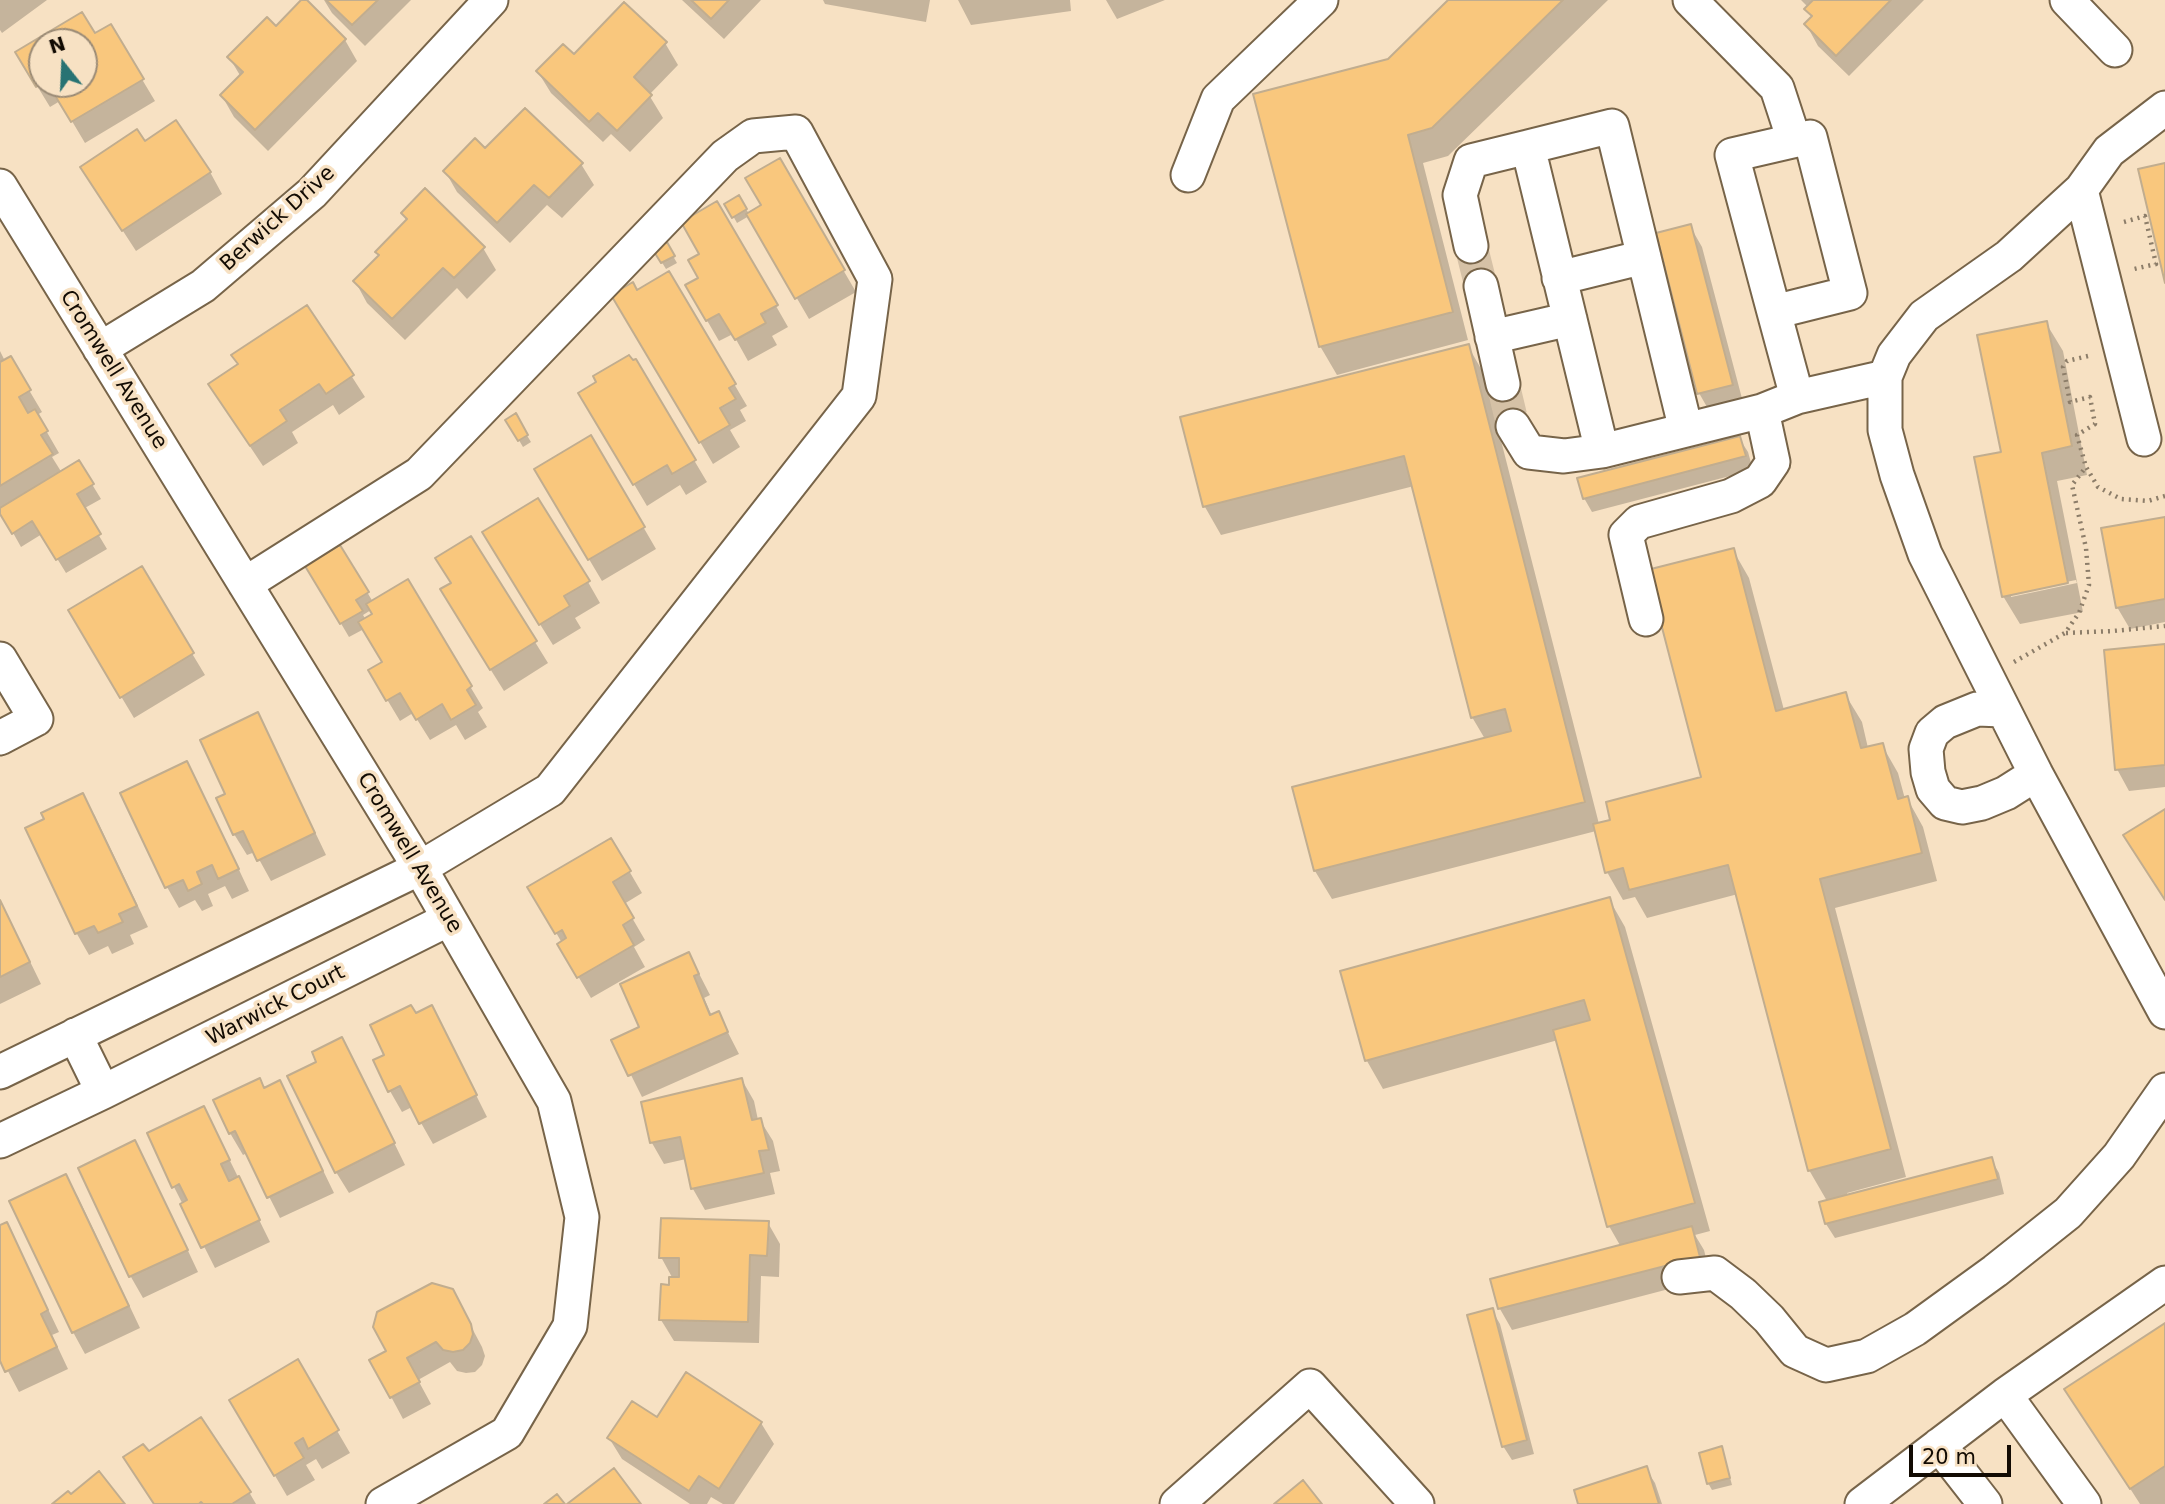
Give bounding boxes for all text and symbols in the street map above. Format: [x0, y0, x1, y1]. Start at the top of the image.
north arrow [28, 28, 98, 98]
text: N [46, 32, 68, 58]
street label: Berwick Drive [216, 161, 340, 277]
street label: Cromwell Avenue [54, 286, 172, 454]
street label: Cromwell Avenue [351, 768, 467, 938]
street label: Warwick Court [203, 960, 349, 1052]
scale bar [1913, 1430, 2014, 1474]
text: 20 m [1922, 1445, 1976, 1469]

